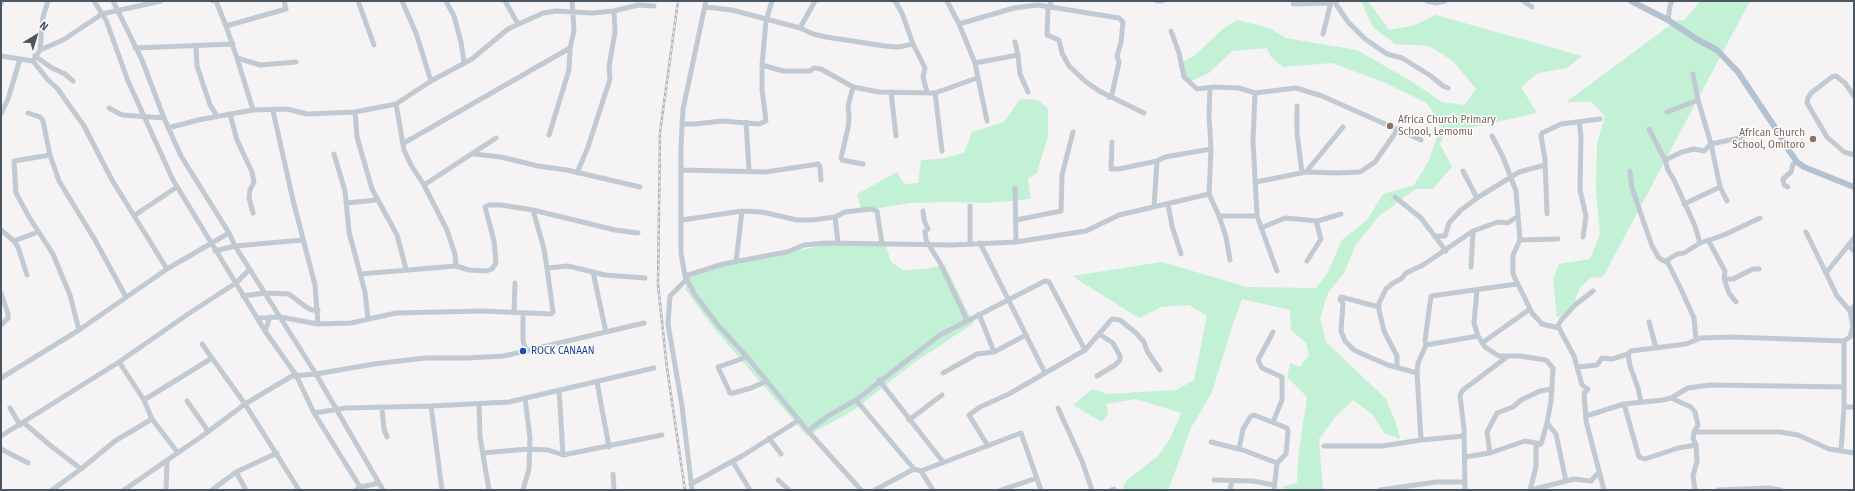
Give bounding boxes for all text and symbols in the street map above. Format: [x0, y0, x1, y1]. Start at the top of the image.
north arrow [16, 16, 56, 56]
text: N [37, 19, 51, 34]
place label: Africa Church Primary School, Lemomu [1398, 114, 1496, 138]
marker: Africa Church Primary School, Lemomu [1385, 121, 1395, 131]
place label: African Church School, Omitoro [1732, 127, 1805, 150]
marker: African Church School, Omitoro [1808, 134, 1818, 144]
place label: ROCK CANAAN [531, 345, 594, 357]
marker: ROCK CANAAN [518, 346, 528, 356]

